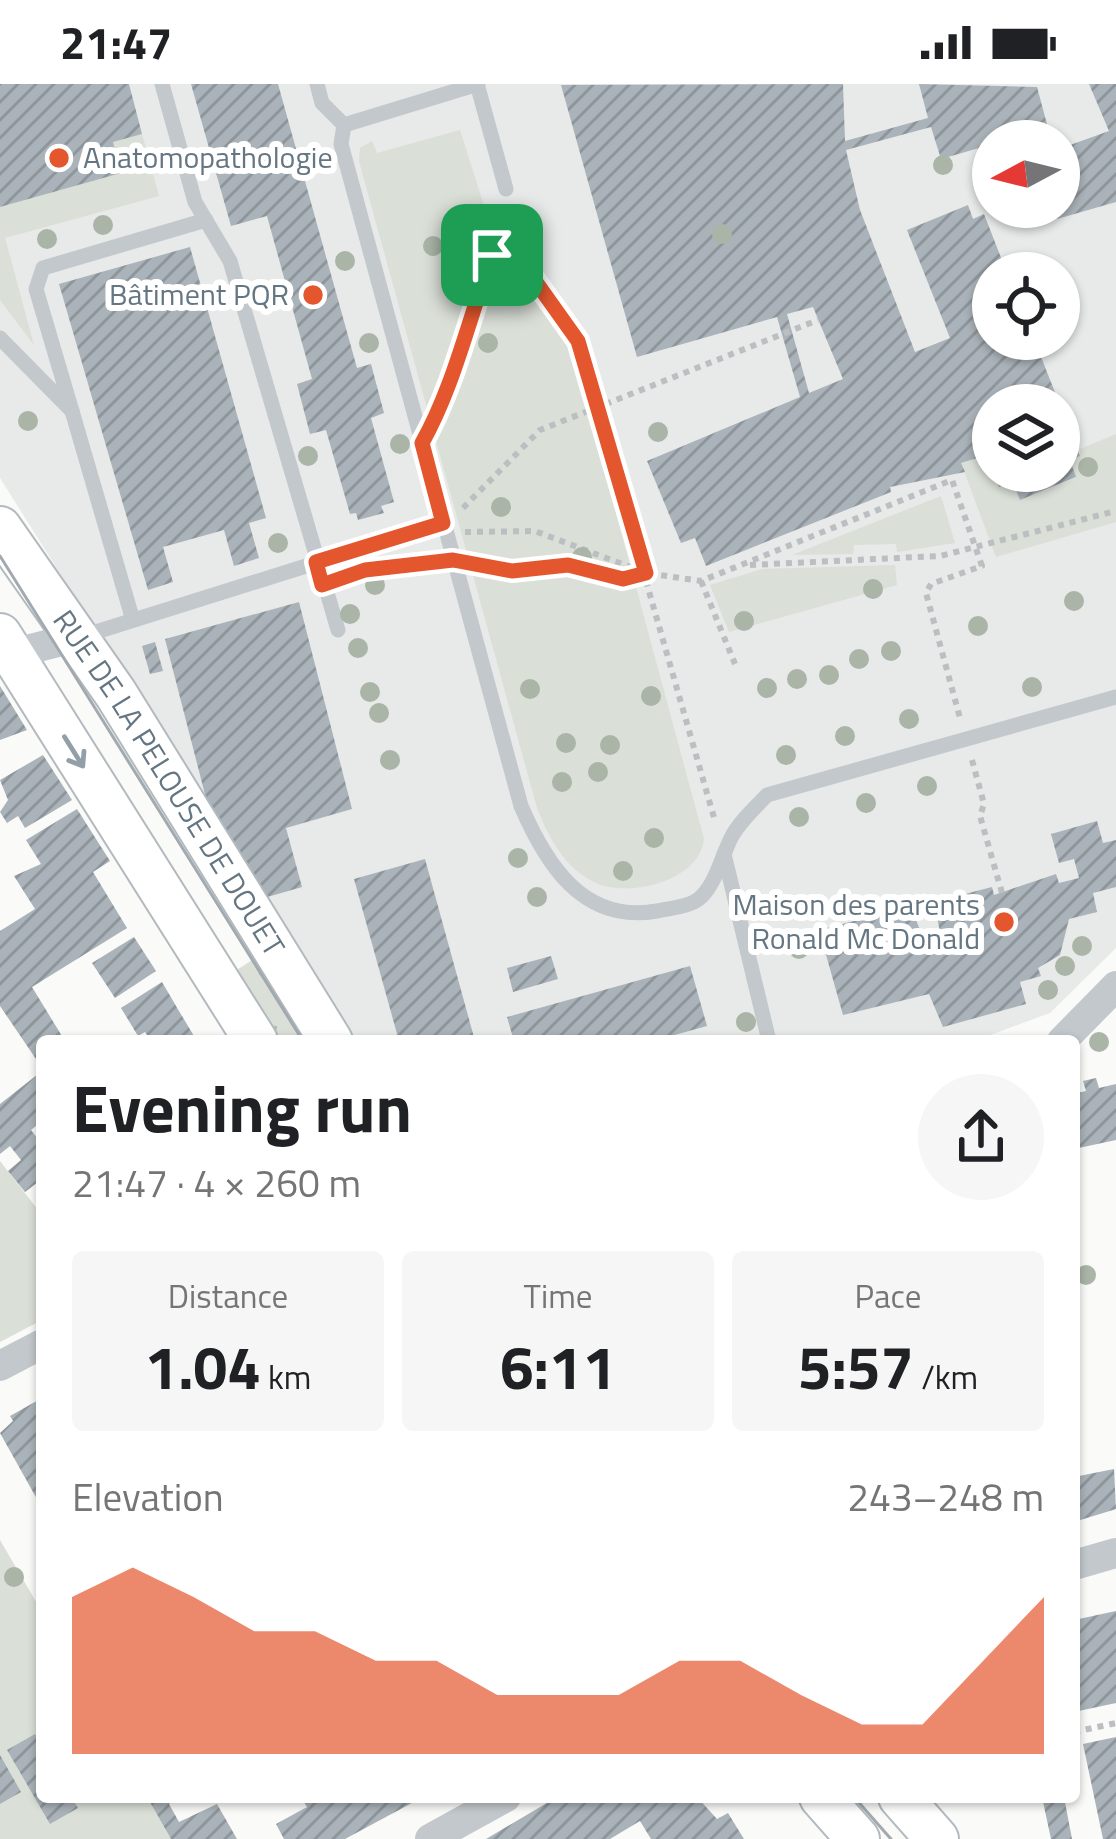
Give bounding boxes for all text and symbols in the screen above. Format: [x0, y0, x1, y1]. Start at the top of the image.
text: 21:47 [60, 8, 172, 76]
north arrow [972, 120, 1080, 228]
map controls [972, 120, 1080, 492]
place label: Anatomopathologie [83, 134, 333, 180]
marker: Anatomopathologie [46, 145, 72, 171]
pin [441, 204, 543, 306]
icon: arrive [459, 222, 525, 288]
button: locate [972, 252, 1080, 360]
place label: Bâtiment PQR [109, 271, 289, 317]
marker: Bâtiment PQR [300, 282, 326, 308]
button: layers [972, 384, 1080, 492]
street label: RUE DE LA PELOUSE DE DOUET [42, 600, 297, 965]
one-way arrow [62, 734, 86, 768]
place label: Maison des parents Ronald Mc Donald [733, 881, 980, 961]
marker: Maison des parents Ronald Mc Donald [991, 909, 1017, 935]
text: Evening run [72, 1057, 412, 1158]
button: share [918, 1074, 1044, 1200]
text: 21:47 · 4 × 260 m [72, 1153, 361, 1212]
text: Distance [168, 1271, 288, 1321]
text: Time [524, 1271, 592, 1321]
text: Pace [855, 1271, 921, 1321]
text: 1.04 [145, 1321, 261, 1412]
text: 6:11 [500, 1321, 616, 1412]
text: 5:57 [798, 1321, 914, 1412]
text: km [261, 1352, 311, 1402]
text: /km [914, 1352, 978, 1402]
text: Elevation [72, 1467, 224, 1526]
text: 243–248 m [847, 1467, 1044, 1526]

